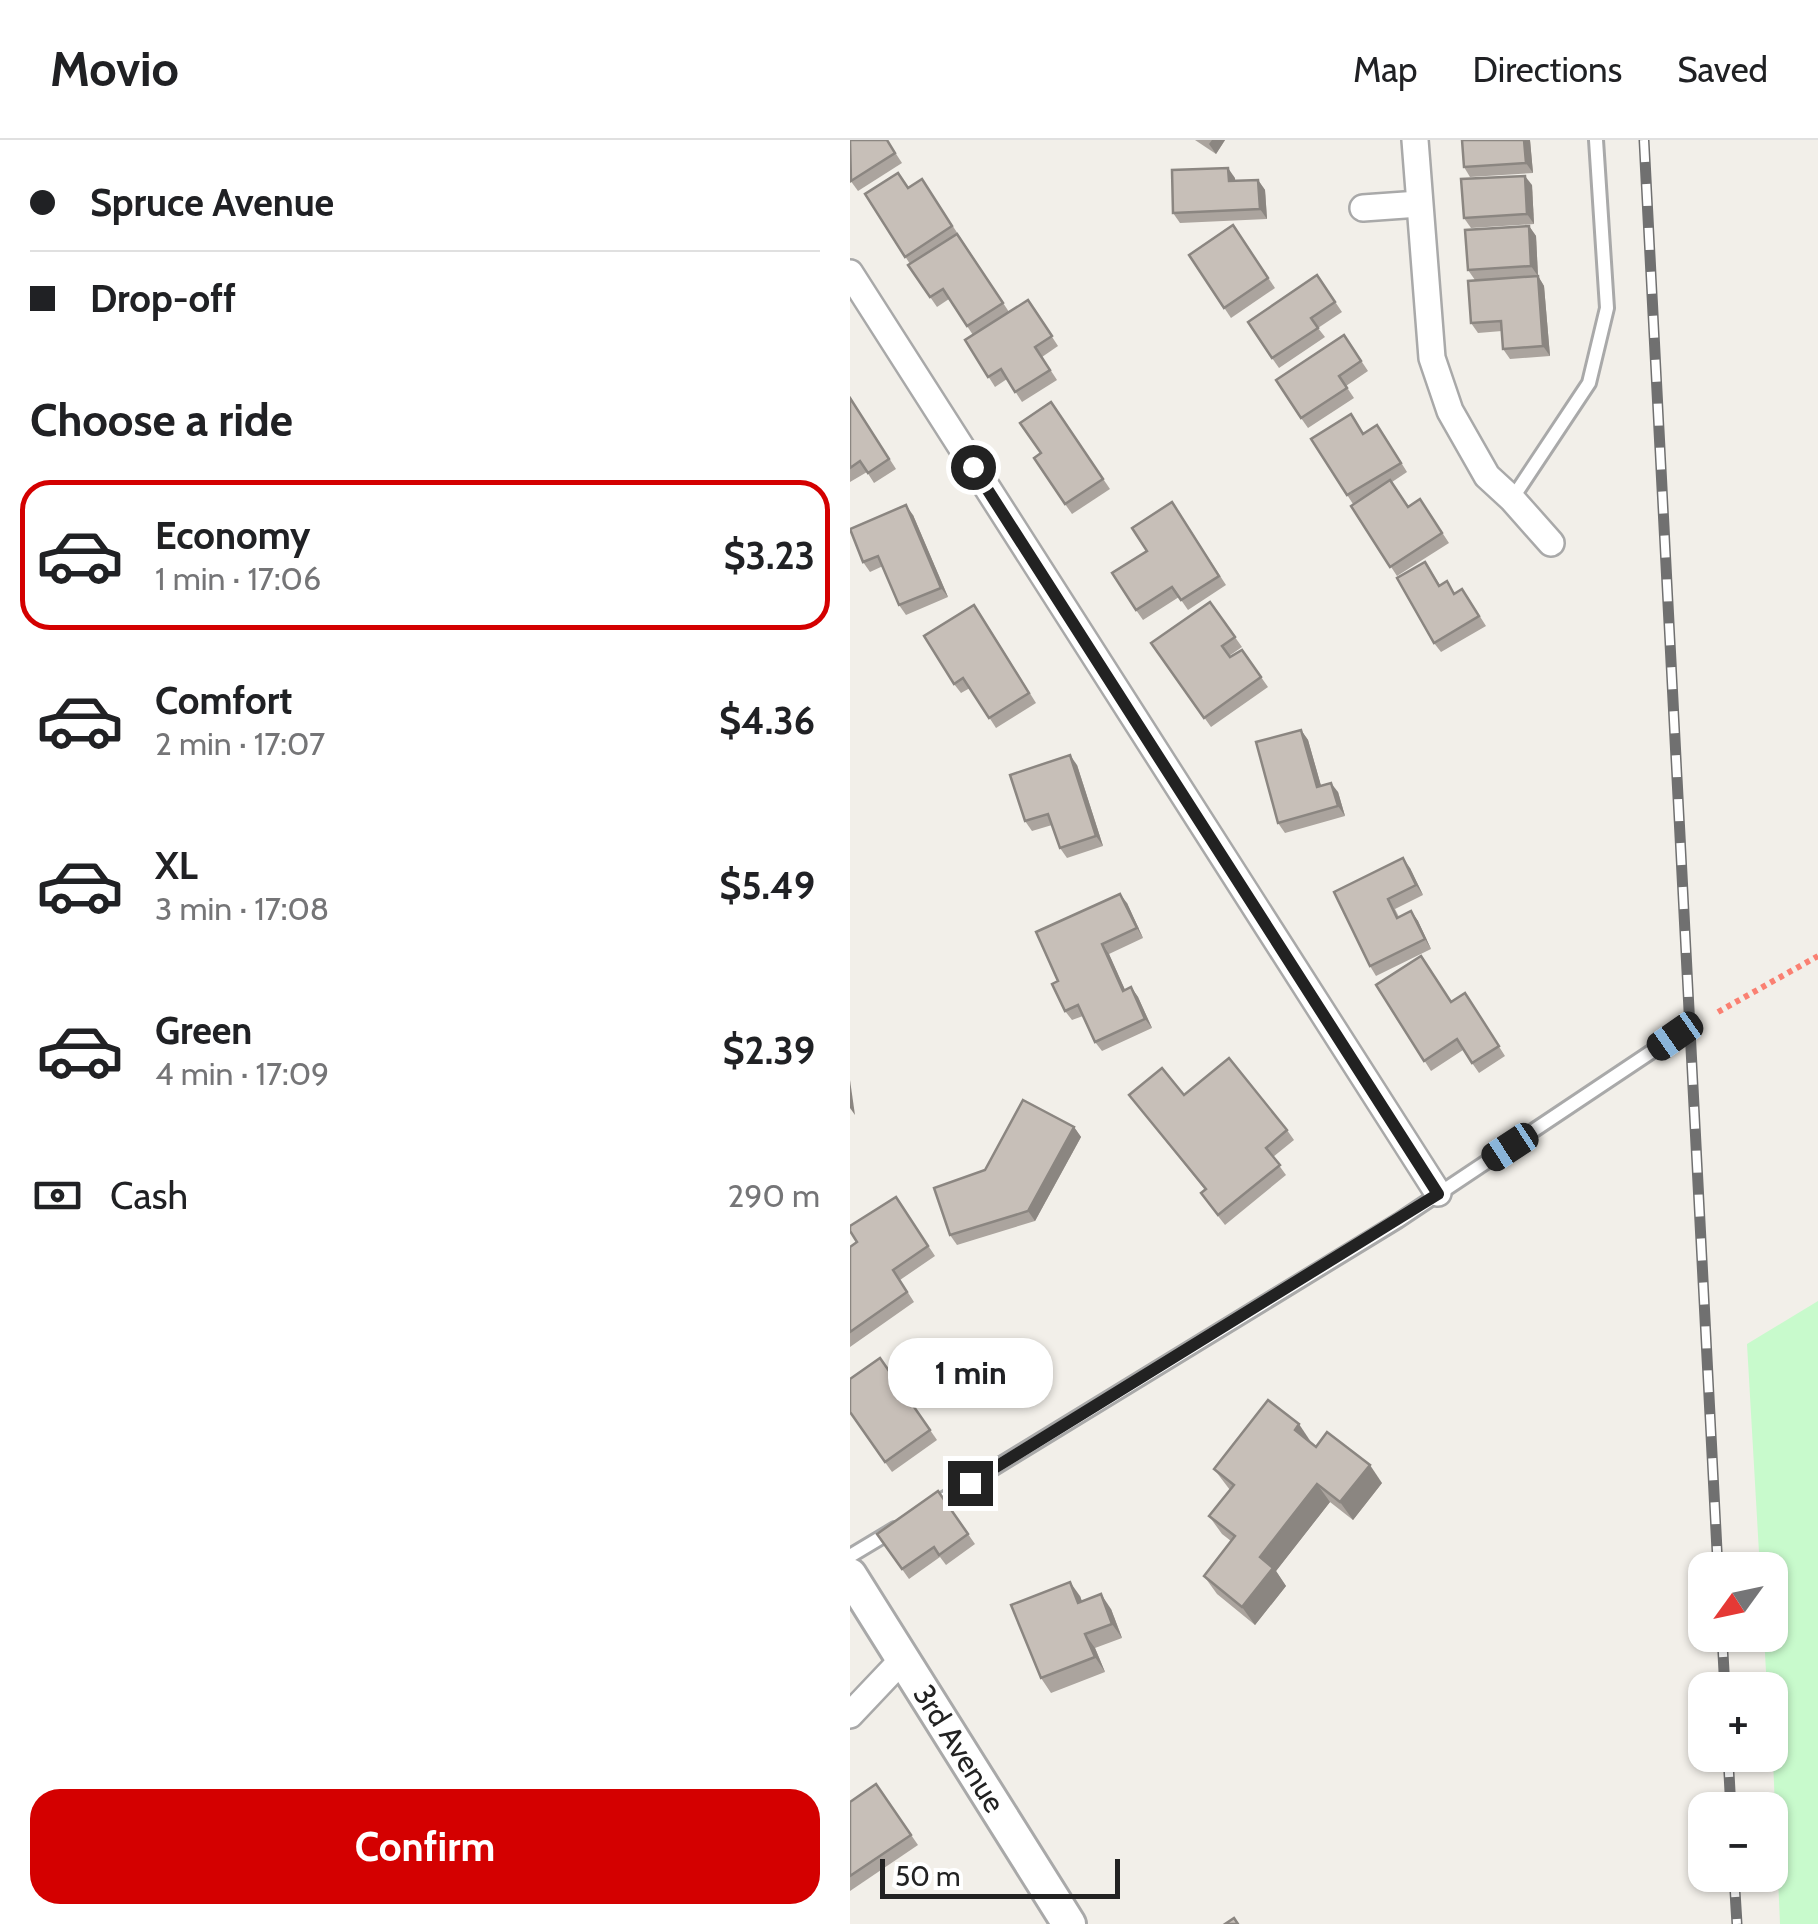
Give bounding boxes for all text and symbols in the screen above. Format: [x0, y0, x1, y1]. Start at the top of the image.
text: Movio [50, 40, 179, 98]
text: Map [1353, 48, 1418, 91]
text: Directions [1473, 48, 1622, 91]
text: Saved [1677, 48, 1768, 91]
text: Spruce Avenue [90, 179, 334, 226]
text: Drop-off [90, 275, 236, 322]
text: Choose a ride [30, 393, 293, 447]
route start [951, 445, 996, 490]
icon: car [35, 510, 125, 600]
text: Economy [155, 512, 310, 559]
text: $3.23 [723, 532, 815, 579]
text: 1 min · 17:06 [155, 559, 321, 598]
icon: car [35, 675, 125, 765]
text: Comfort [155, 677, 292, 724]
text: $4.36 [719, 697, 815, 744]
text: 2 min · 17:07 [155, 724, 325, 763]
icon: car [35, 840, 125, 930]
text: XL [155, 842, 198, 889]
text: $5.49 [719, 862, 815, 909]
text: 3 min · 17:08 [155, 889, 329, 928]
icon: car [35, 1005, 125, 1095]
text: Green [155, 1007, 252, 1054]
car [1642, 1007, 1708, 1065]
text: $2.39 [723, 1027, 815, 1074]
text: 4 min · 17:09 [155, 1054, 329, 1093]
car [1477, 1118, 1543, 1176]
icon: cash [30, 1168, 85, 1223]
text: Cash [110, 1172, 188, 1219]
text: 290 m [727, 1176, 820, 1215]
callout: 1 min [888, 1338, 1052, 1408]
text: 1 min [934, 1353, 1007, 1392]
route end [948, 1461, 993, 1506]
north arrow [1688, 1552, 1788, 1652]
map controls [1688, 1552, 1788, 1892]
button: + [1688, 1672, 1788, 1772]
street label: 3rd Avenue [905, 1678, 1013, 1819]
button: Confirm [30, 1789, 820, 1904]
button: − [1688, 1792, 1788, 1892]
scale bar [880, 1854, 1120, 1898]
text: 50 m [895, 1859, 961, 1893]

